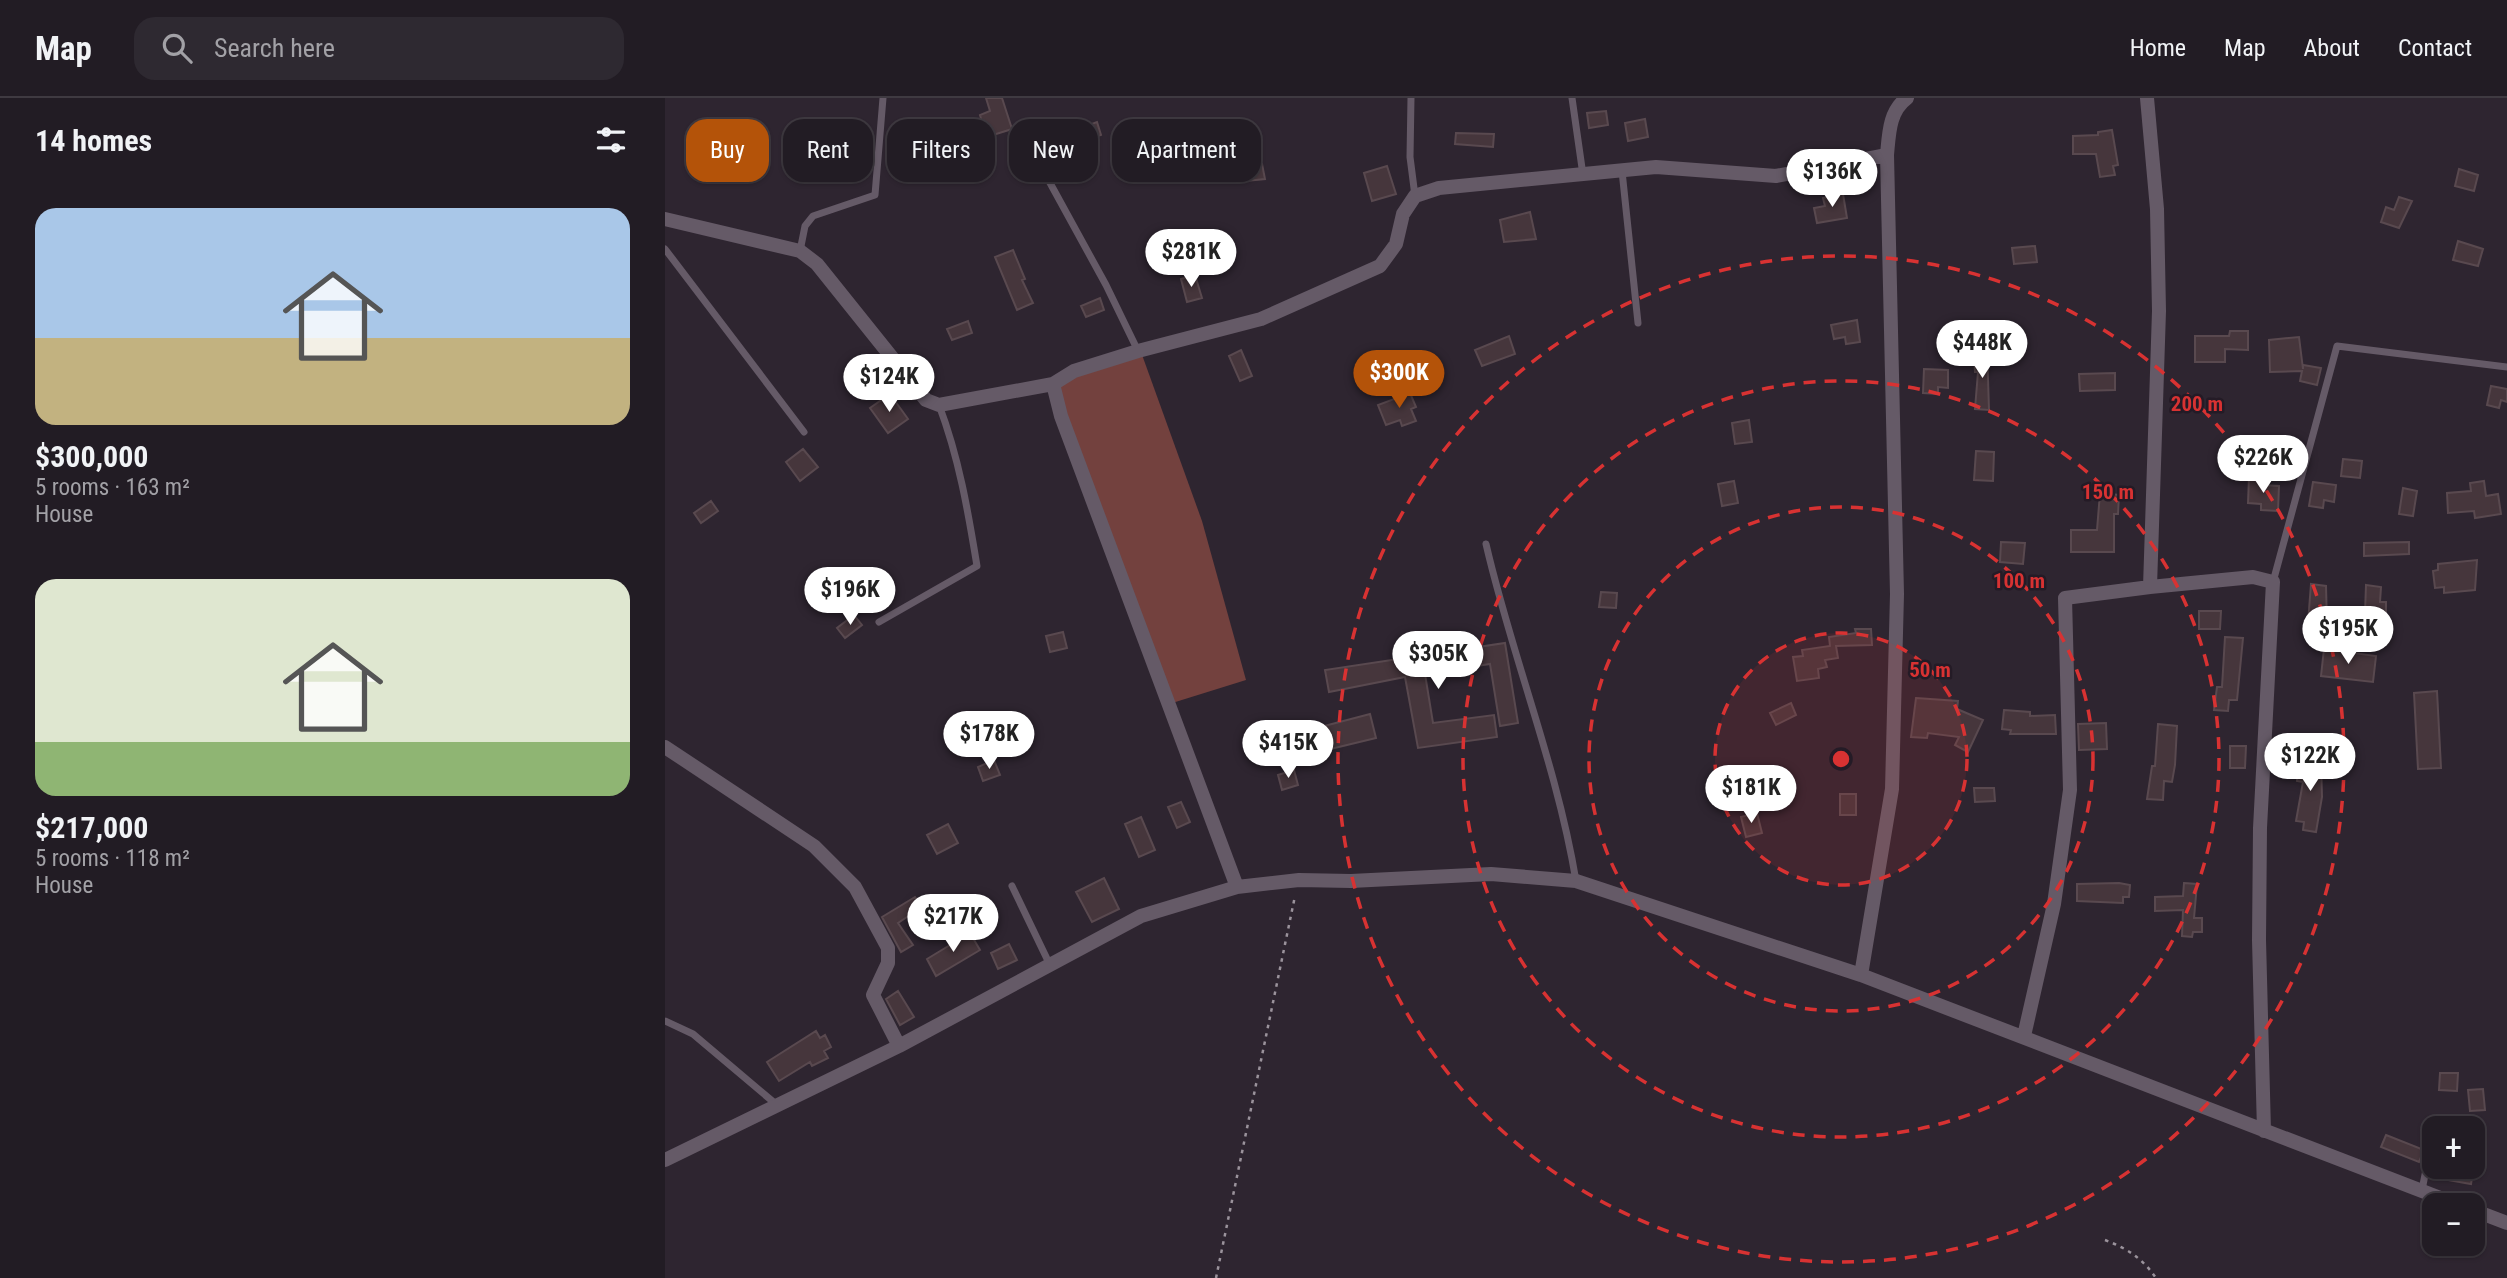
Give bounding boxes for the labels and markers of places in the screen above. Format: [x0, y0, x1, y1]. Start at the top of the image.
pin: $136K [1783, 150, 1881, 209]
pin: $281K [1142, 230, 1240, 289]
pin: $448K [1933, 320, 2031, 380]
pin: $300K [1350, 350, 1448, 410]
pin: $124K [840, 354, 938, 414]
pin: $226K [2214, 436, 2312, 495]
pin: $196K [801, 568, 899, 627]
pin: $195K [2299, 606, 2397, 666]
pin: $305K [1389, 632, 1487, 691]
pin: $178K [940, 712, 1038, 771]
pin: $415K [1239, 720, 1337, 780]
pin: $122K [2261, 734, 2359, 793]
centre of rings [1829, 747, 1853, 771]
pin: $181K [1702, 766, 1800, 825]
pin: $217K [904, 894, 1002, 954]

